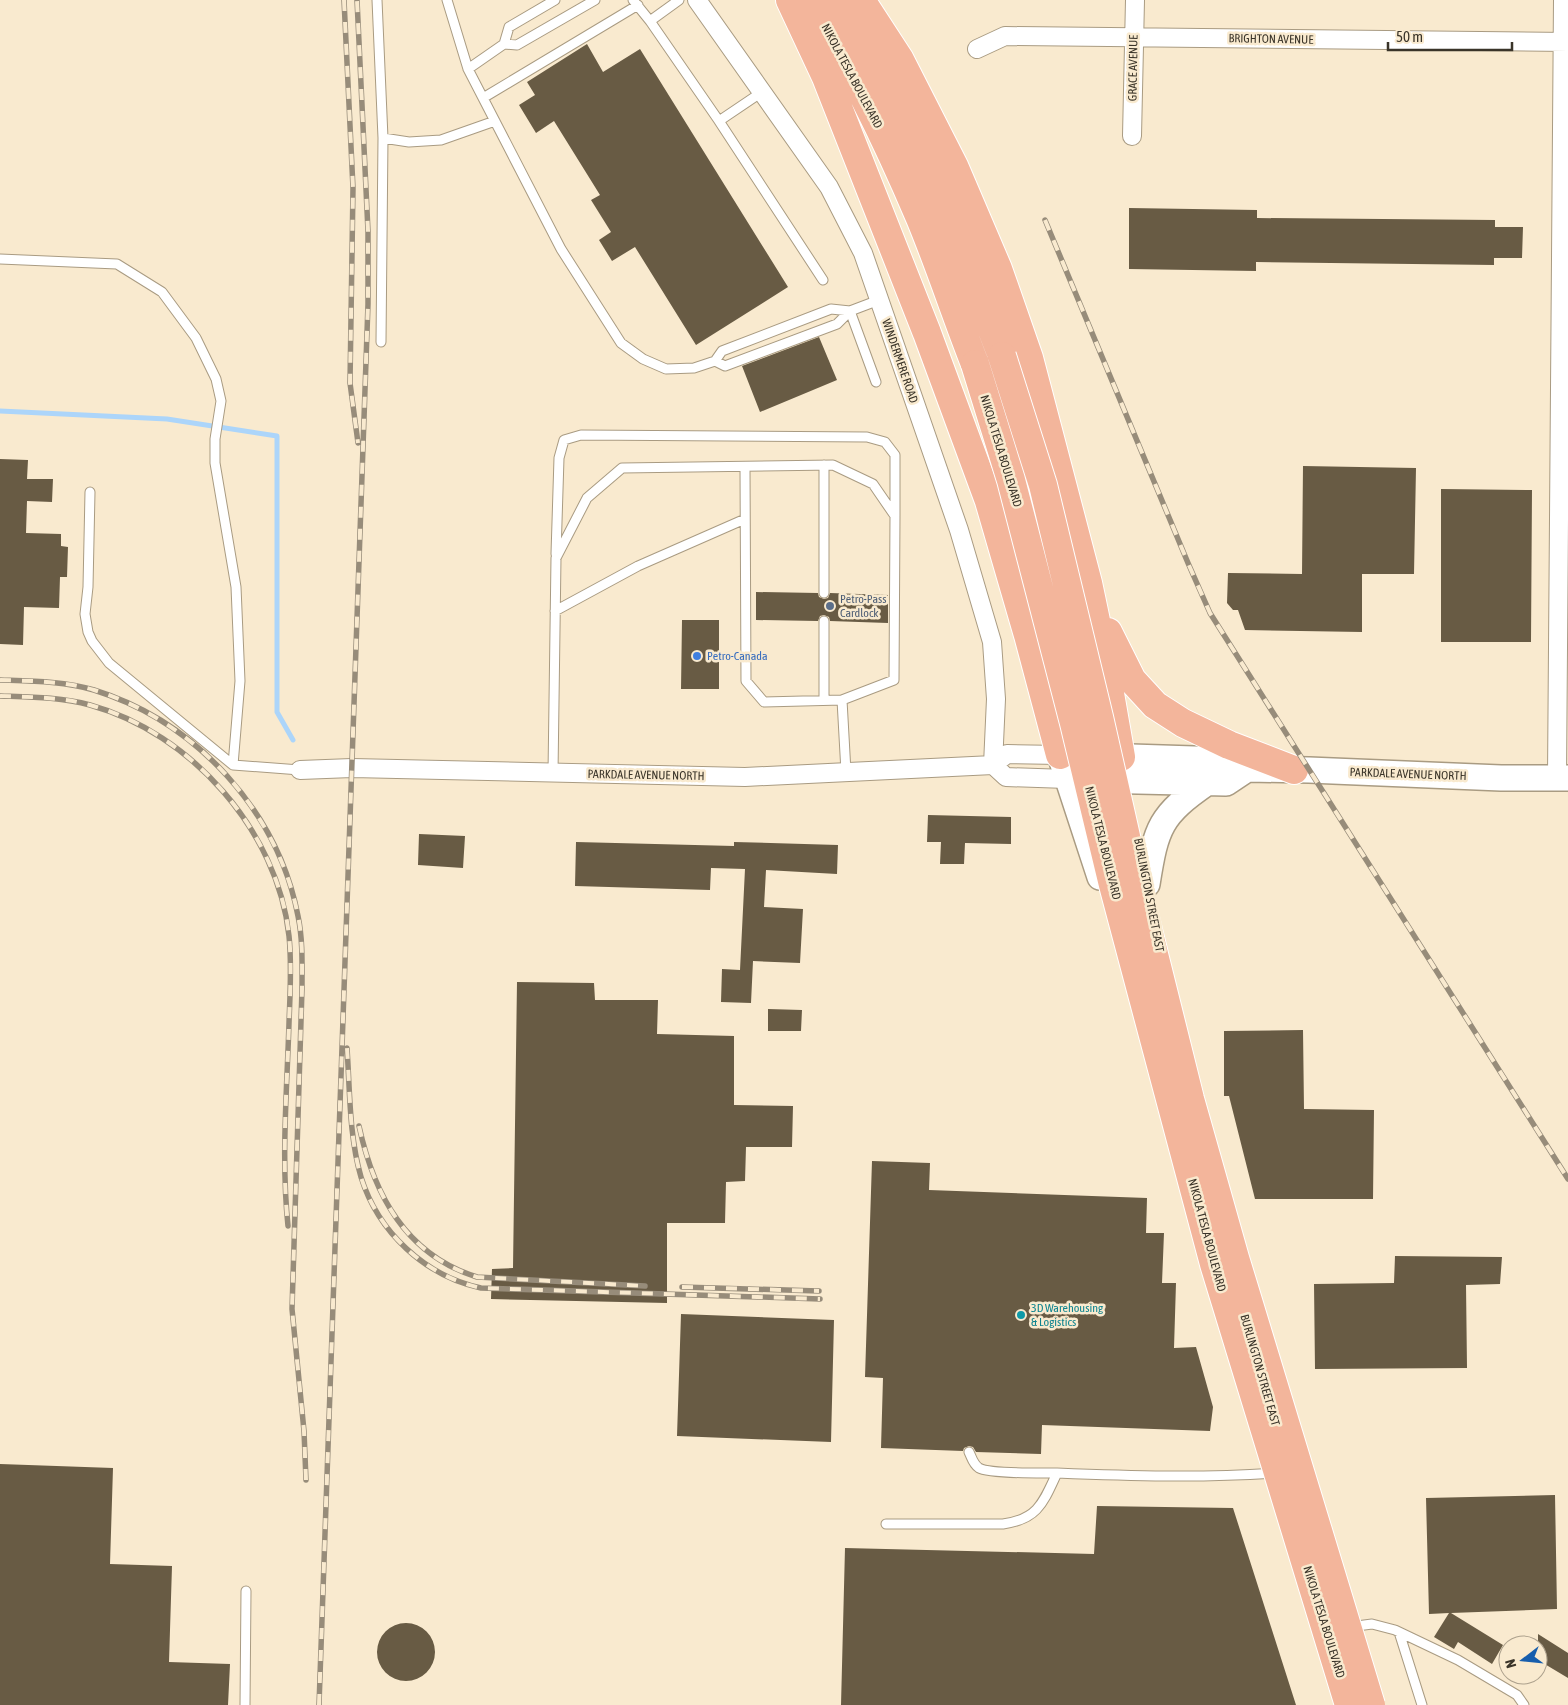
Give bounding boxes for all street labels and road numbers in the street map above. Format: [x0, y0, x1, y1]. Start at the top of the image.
street label: NIKOLA TESLA BOULEVARD [819, 21, 886, 131]
street label: BRIGHTON AVENUE [1229, 31, 1313, 47]
street label: GRACE AVENUE [1125, 35, 1141, 101]
street label: WINDERMERE ROAD [879, 317, 921, 405]
street label: NIKOLA TESLA BOULEVARD [977, 393, 1025, 509]
street label: PARKDALE AVENUE NORTH [1349, 765, 1467, 783]
street label: PARKDALE AVENUE NORTH [587, 767, 705, 783]
street label: NIKOLA TESLA BOULEVARD [1082, 785, 1124, 901]
street label: BURLINGTON STREET EAST [1131, 837, 1167, 954]
street label: NIKOLA TESLA BOULEVARD [1185, 1177, 1229, 1293]
street label: BURLINGTON STREET EAST [1237, 1313, 1283, 1428]
street label: NIKOLA TESLA BOULEVARD [1300, 1564, 1348, 1680]

